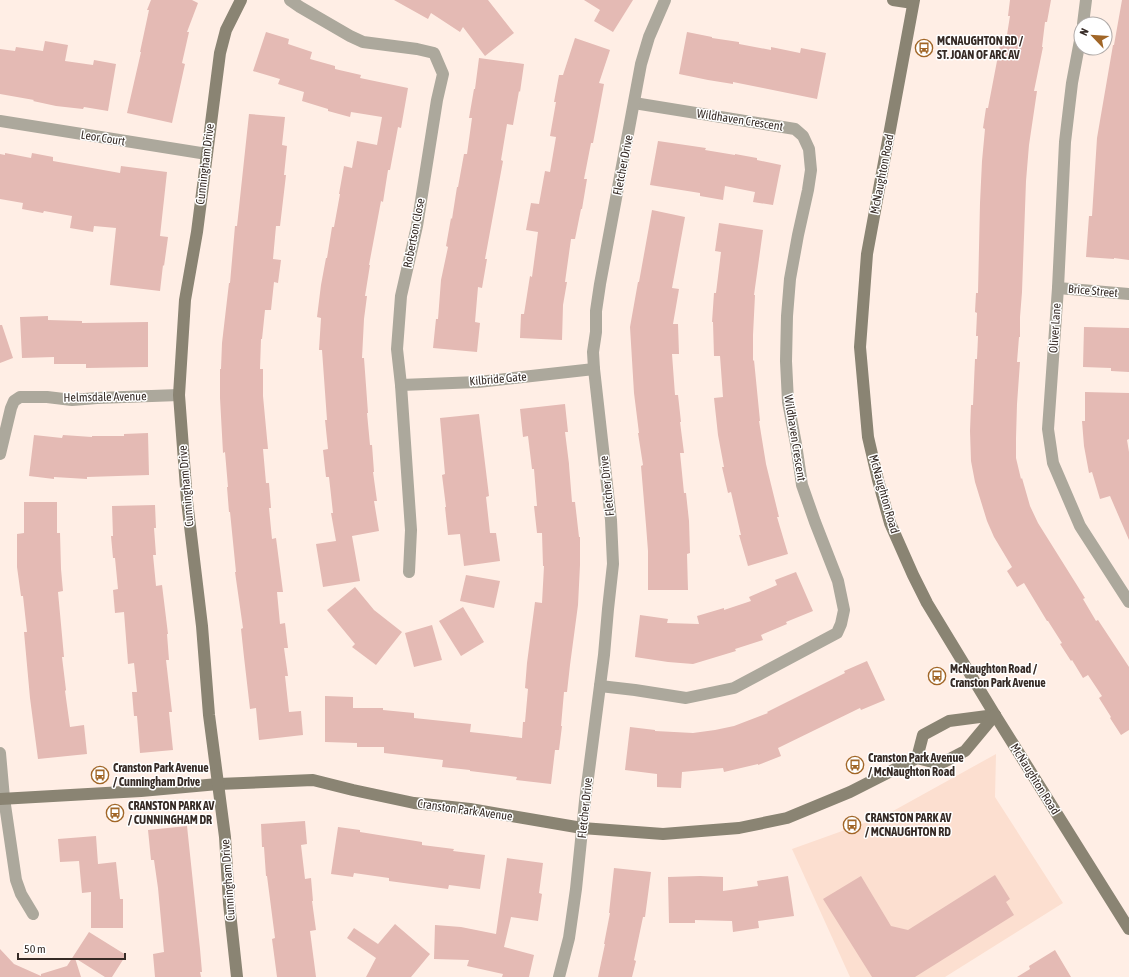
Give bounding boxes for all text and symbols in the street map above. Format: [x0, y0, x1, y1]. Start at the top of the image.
north arrow [1073, 16, 1113, 56]
text: N [1077, 26, 1091, 37]
place label: MCNAUGHTON RD / ST. JOAN OF ARC AV [937, 34, 1024, 62]
bus stop icon: MCNAUGHTON RD / ST. JOAN OF ARC AV [914, 38, 934, 58]
street label: Wildhaven Crescent [696, 106, 785, 134]
street label: Cunningham Drive [193, 123, 217, 205]
street label: Leor Court [80, 128, 127, 148]
street label: McNaughton Road [867, 133, 897, 215]
street label: Fletcher Drive [610, 134, 636, 196]
street label: Robertson Close [400, 197, 428, 269]
street label: Brice Street [1068, 282, 1119, 300]
street label: Oliver Lane [1046, 303, 1064, 353]
street label: Kilbride Gate [469, 370, 527, 388]
street label: Helmsdale Avenue [63, 389, 147, 405]
street label: Wildhaven Crescent [781, 394, 809, 483]
street label: Cunningham Drive [175, 445, 197, 527]
street label: McNaughton Road [866, 453, 902, 535]
street label: Fletcher Drive [597, 455, 617, 517]
place label: McNaughton Road / Cranston Park Avenue [950, 662, 1046, 690]
bus stop icon: McNaughton Road / Cranston Park Avenue [927, 666, 947, 686]
street label: McNaughton Road [1008, 741, 1062, 817]
place label: Cranston Park Avenue / McNaughton Road [868, 751, 964, 779]
bus stop icon: Cranston Park Avenue / McNaughton Road [845, 755, 865, 775]
place label: Cranston Park Avenue / Cunningham Drive [113, 761, 209, 789]
bus stop icon: Cranston Park Avenue / Cunningham Drive [90, 765, 110, 785]
street label: Fletcher Drive [575, 777, 595, 839]
street label: Cranston Park Avenue [417, 796, 513, 824]
place label: CRANSTON PARK AV / CUNNINGHAM DR [128, 799, 215, 827]
bus stop icon: CRANSTON PARK AV / CUNNINGHAM DR [105, 803, 125, 823]
place label: CRANSTON PARK AV / MCNAUGHTON RD [865, 811, 952, 839]
bus stop icon: CRANSTON PARK AV / MCNAUGHTON RD [842, 815, 862, 835]
street label: Cunningham Drive [218, 839, 238, 921]
scale bar [18, 935, 125, 961]
text: 50 m [24, 942, 46, 956]

